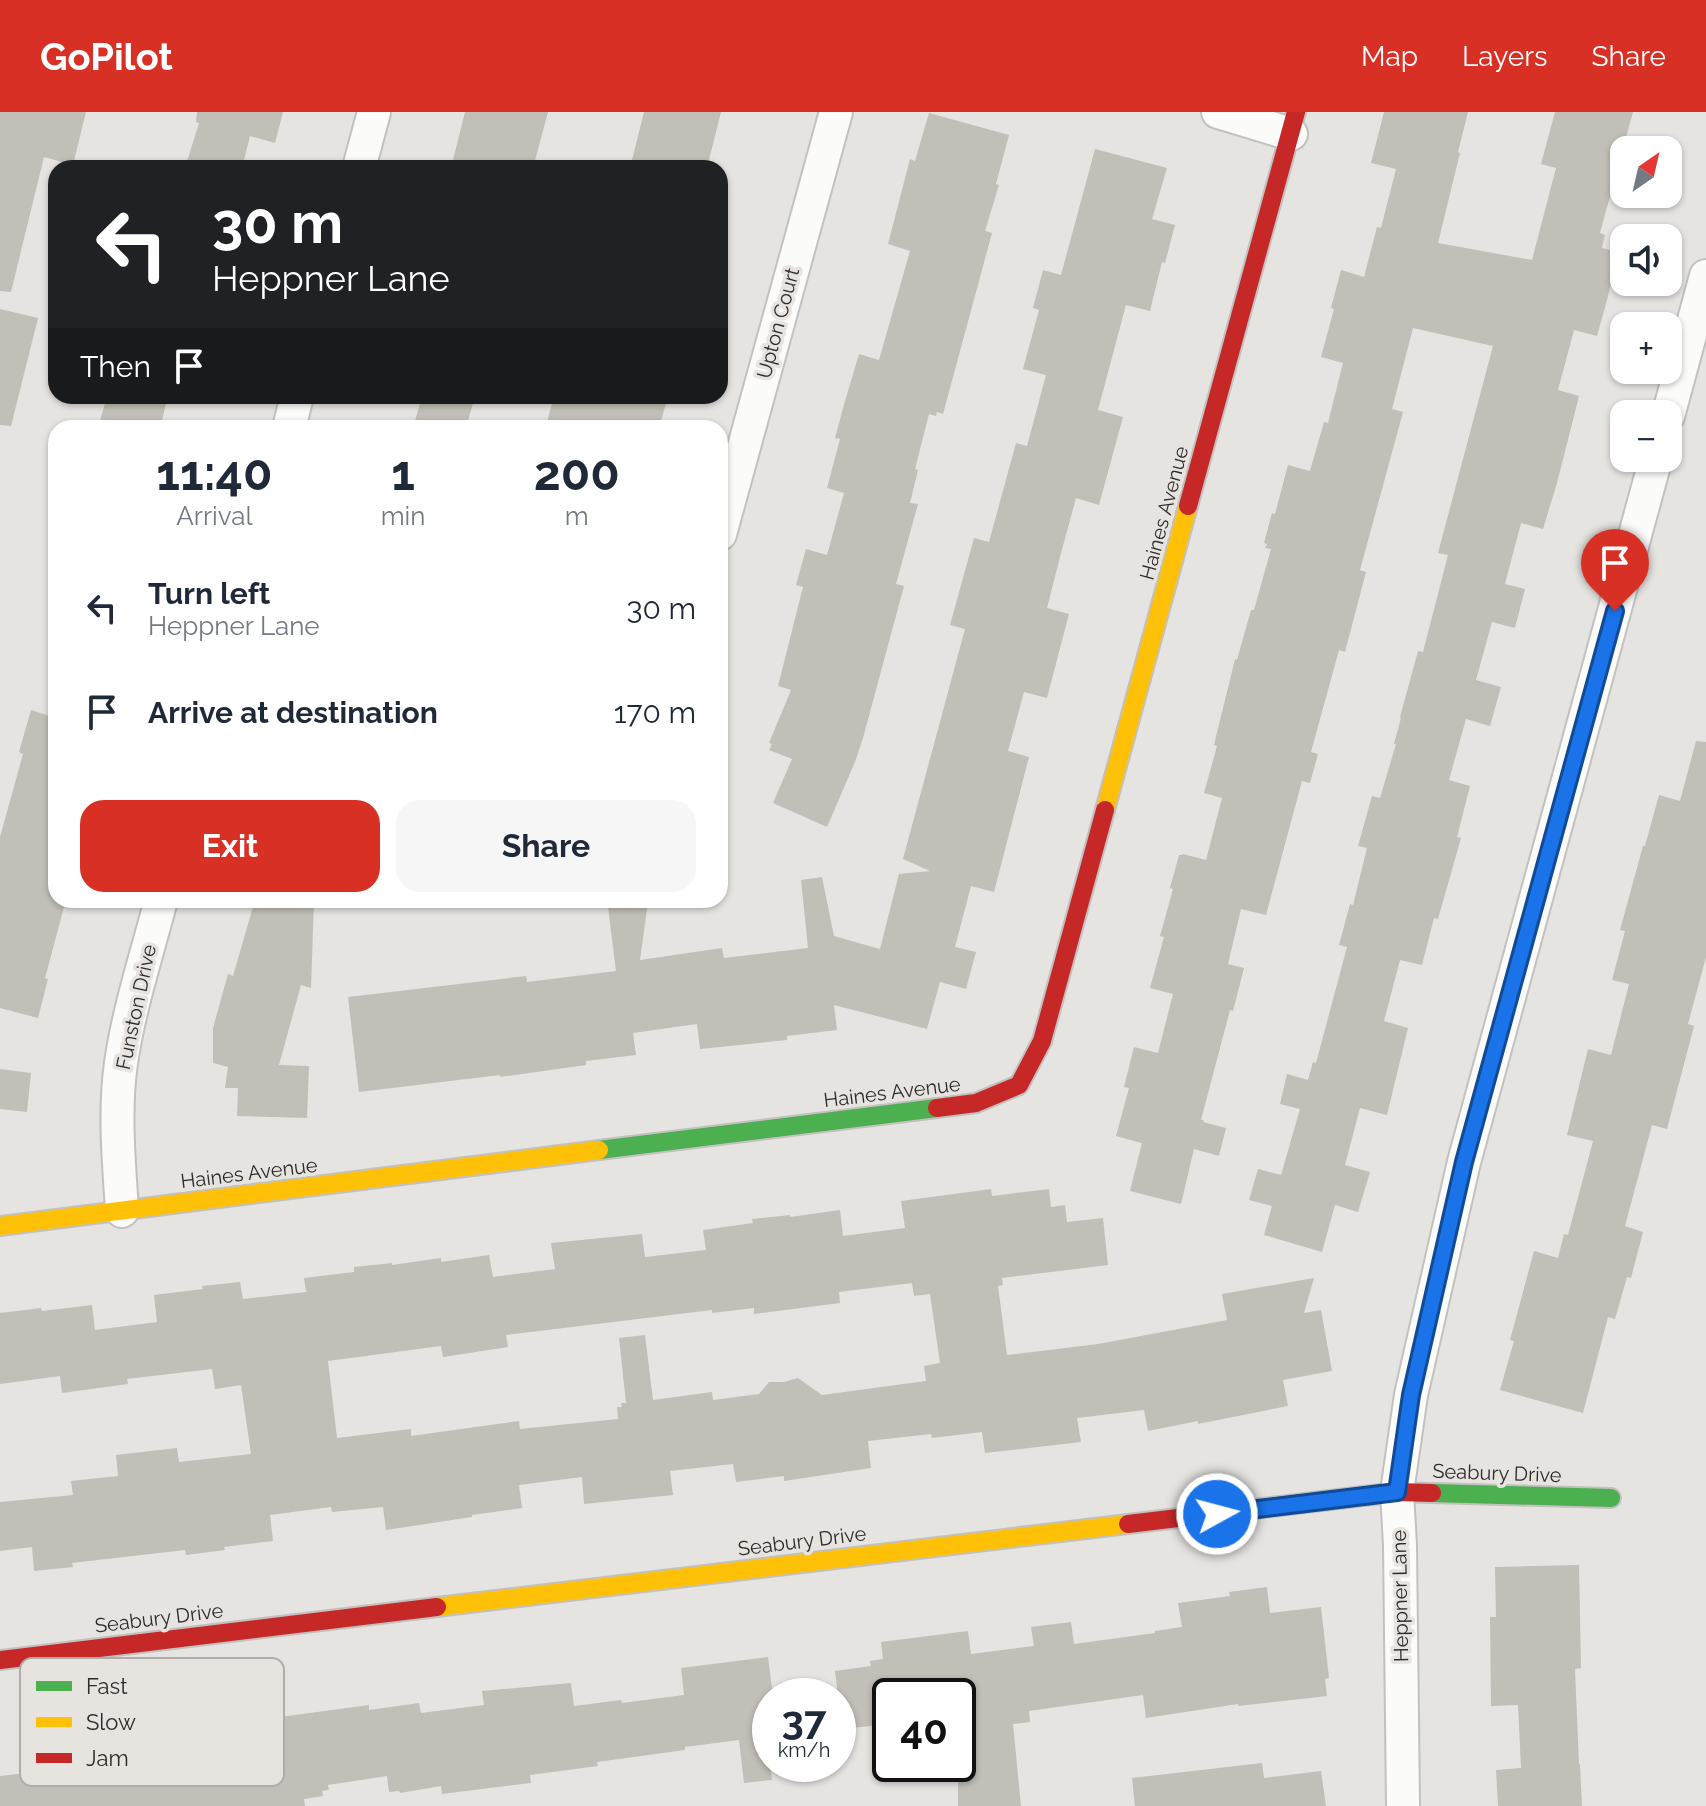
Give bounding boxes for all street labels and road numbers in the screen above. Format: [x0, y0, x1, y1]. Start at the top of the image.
street label: Upton Court [752, 265, 804, 381]
street label: Haines Avenue [1135, 443, 1193, 583]
street label: Funston Drive [111, 942, 161, 1072]
street label: Haines Avenue [822, 1072, 962, 1112]
street label: Haines Avenue [179, 1153, 319, 1193]
street label: Seabury Drive [1432, 1459, 1562, 1487]
street label: Seabury Drive [736, 1521, 868, 1561]
street label: Heppner Lane [1387, 1530, 1413, 1662]
street label: Seabury Drive [93, 1598, 225, 1638]

